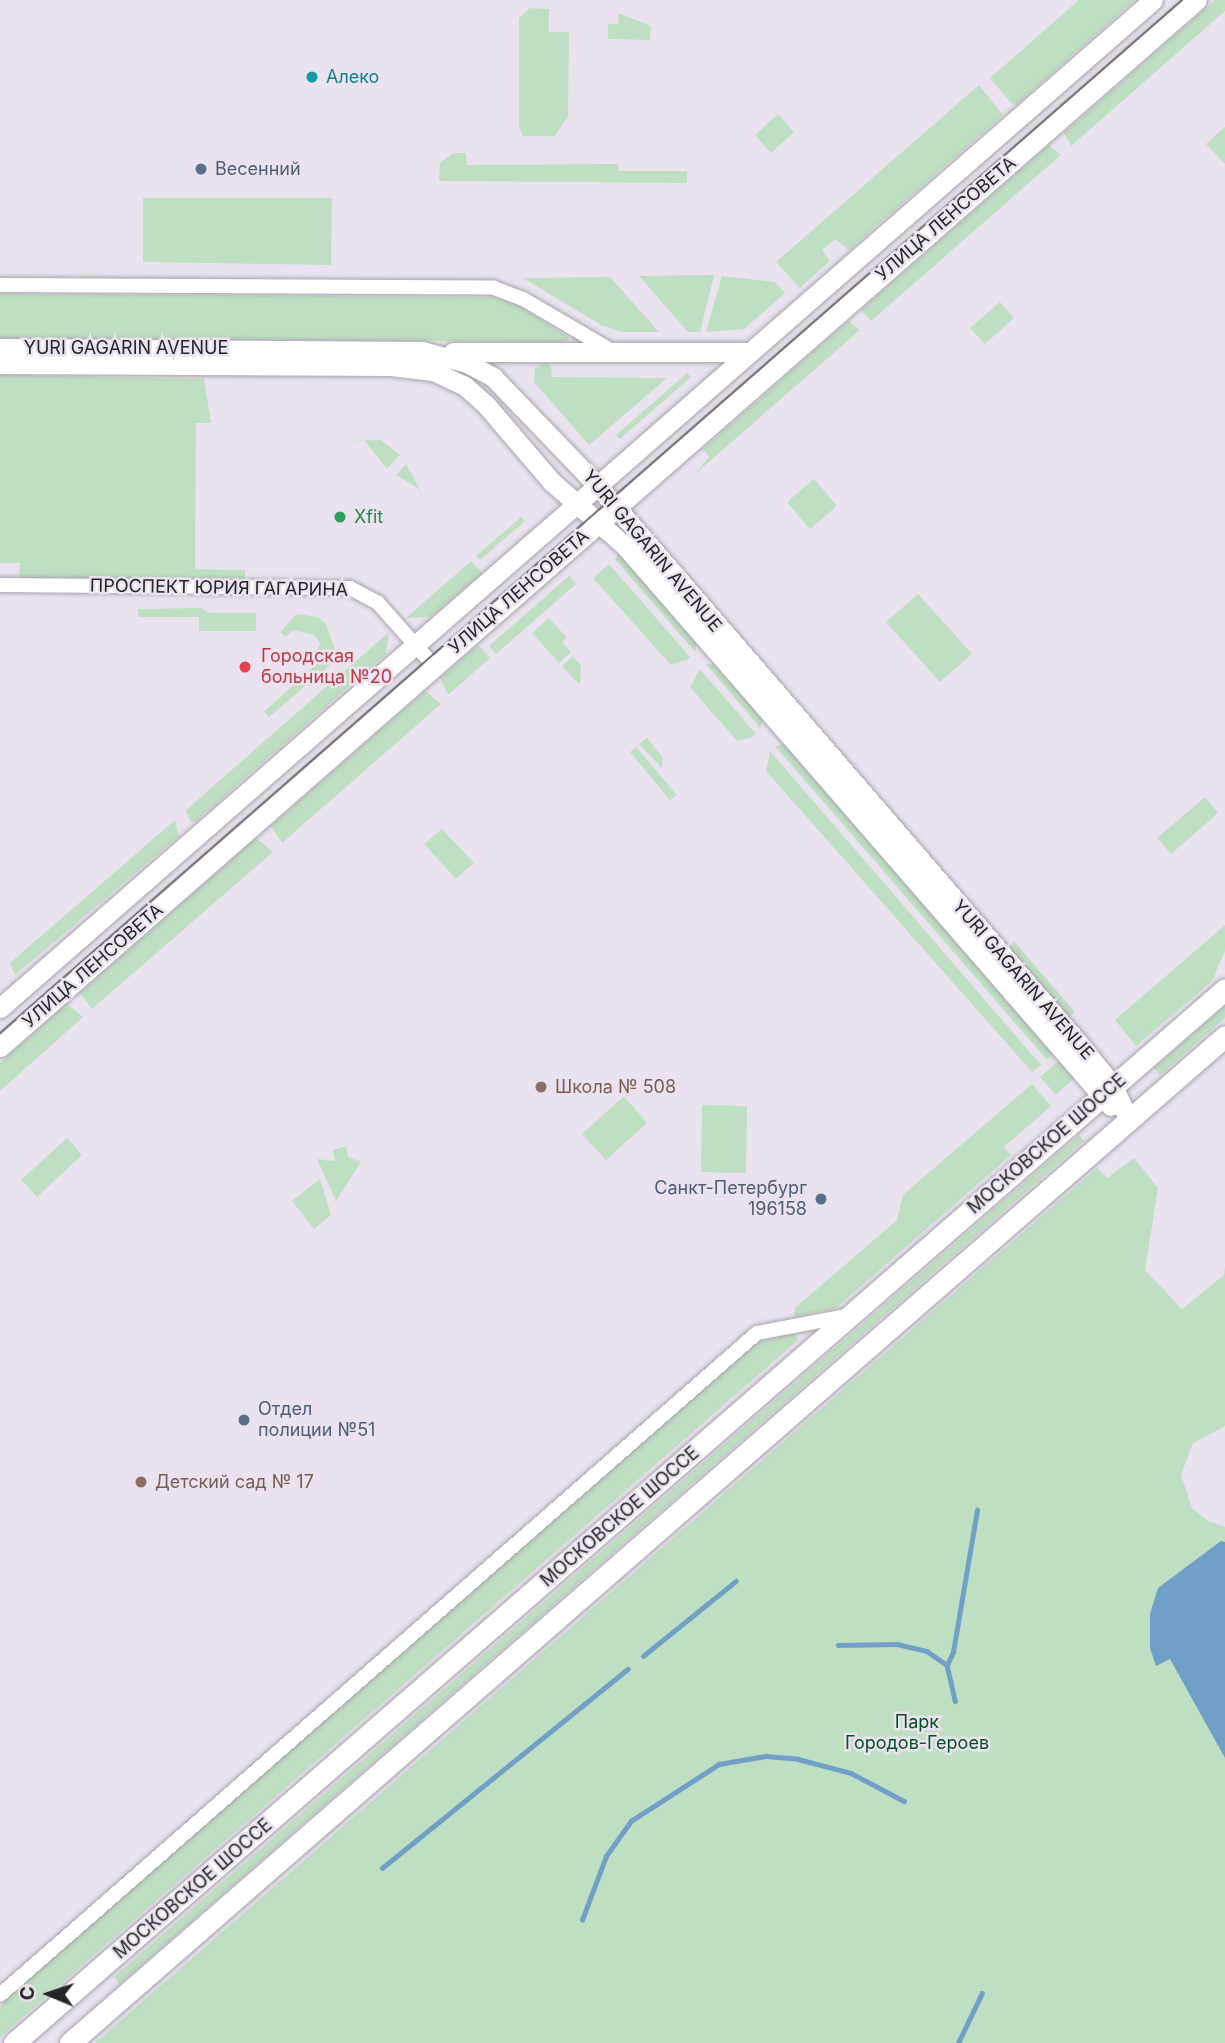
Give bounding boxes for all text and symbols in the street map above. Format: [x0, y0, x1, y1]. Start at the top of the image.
place label: Алеко [326, 66, 379, 88]
marker: Алеко [304, 69, 320, 85]
street label: УЛИЦА ЛЕНСОВЕТА [872, 152, 1020, 286]
place label: Весенний [215, 158, 301, 180]
marker: Весенний [193, 161, 209, 177]
street label: YURI GAGARIN AVENUE [24, 337, 228, 359]
street label: YURI GAGARIN AVENUE [578, 466, 726, 636]
place label: Xfit [354, 506, 383, 528]
marker: Xfit [332, 509, 348, 525]
street label: УЛИЦА ЛЕНСОВЕТА [445, 525, 593, 659]
street label: ПРОСПЕКТ ЮРИЯ ГАГАРИНА [90, 575, 348, 601]
place label: Городская больница №20 [261, 646, 392, 688]
marker: Городская больница №20 [235, 657, 255, 677]
street label: YURI GAGARIN AVENUE [948, 896, 1098, 1064]
street label: УЛИЦА ЛЕНСОВЕТА [19, 899, 167, 1033]
street label: МОСКОВСКОЕ ШОССЕ [963, 1069, 1131, 1219]
place label: Школа № 508 [555, 1076, 676, 1098]
marker: Школа № 508 [533, 1079, 549, 1095]
place label: Санкт-Петербург 196158 [654, 1178, 807, 1220]
marker: Санкт-Петербург 196158 [813, 1191, 829, 1207]
place label: Отдел полиции №51 [258, 1399, 375, 1442]
marker: Отдел полиции №51 [236, 1412, 252, 1428]
street label: МОСКОВСКОЕ ШОССЕ [536, 1442, 704, 1592]
place label: Детский сад № 17 [155, 1471, 314, 1493]
marker: Детский сад № 17 [133, 1474, 149, 1490]
park label: Парк Городов-Героев [845, 1712, 989, 1754]
street label: МОСКОВСКОЕ ШОССЕ [109, 1814, 277, 1964]
north arrow [14, 1959, 84, 2029]
text: С [16, 1986, 39, 2001]

